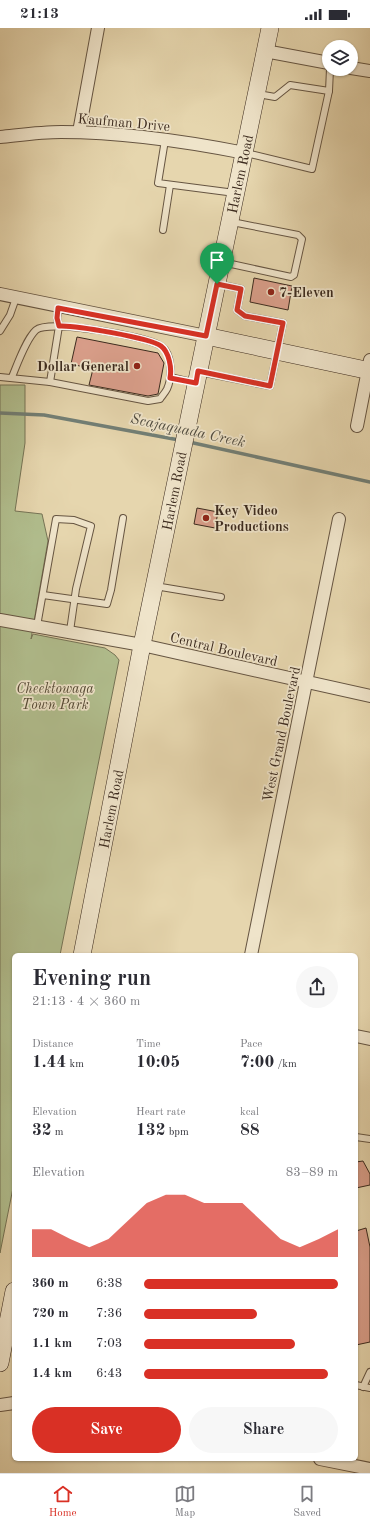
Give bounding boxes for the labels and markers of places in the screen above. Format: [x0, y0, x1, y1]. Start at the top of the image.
pin [200, 243, 234, 284]
place label: 7-Eleven [279, 286, 334, 300]
marker: 7-Eleven [266, 287, 276, 297]
place label: Dollar General [37, 360, 129, 374]
marker: Dollar General [132, 361, 142, 371]
place label: Key Video Productions [214, 504, 289, 534]
marker: Key Video Productions [201, 513, 211, 523]

